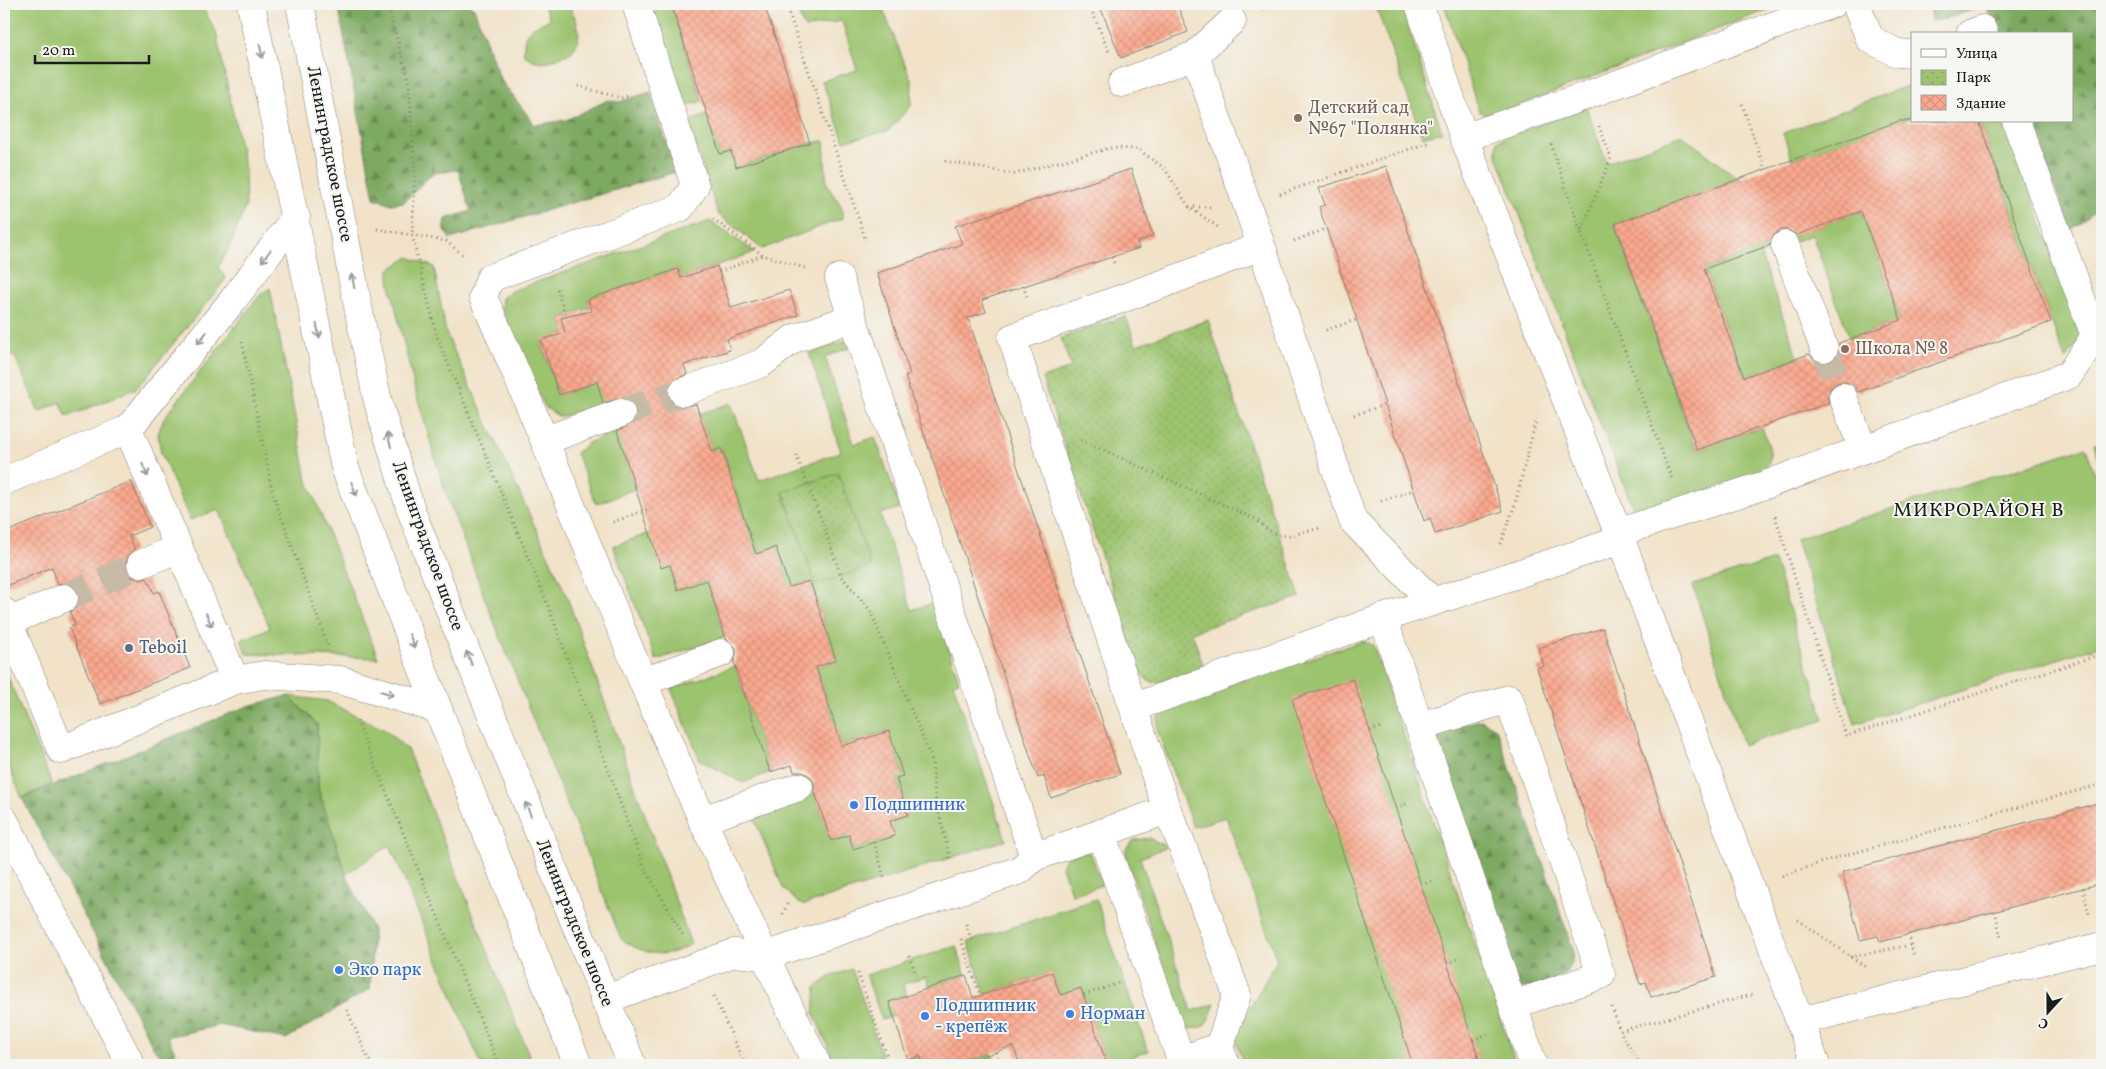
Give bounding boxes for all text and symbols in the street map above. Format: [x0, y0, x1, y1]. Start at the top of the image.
scale bar [35, 32, 149, 64]
legend [1911, 32, 2074, 122]
text: 20 m [42, 41, 75, 62]
one-way arrow [257, 43, 266, 59]
text: Улица [1956, 44, 1998, 65]
street label: Ленинградское шоссе [300, 64, 358, 244]
text: Парк [1956, 68, 1991, 89]
text: Здание [1956, 94, 2006, 115]
place label: Детский сад №67 "Полянка" [1308, 96, 1433, 142]
marker: Детский сад №67 "Полянка" [1292, 112, 1304, 124]
one-way arrow [261, 249, 272, 262]
one-way arrow [348, 274, 357, 290]
one-way arrow [314, 322, 324, 338]
one-way arrow [197, 331, 208, 344]
place label: Школа № 8 [1855, 337, 1948, 362]
marker: Школа № 8 [1839, 343, 1851, 355]
one-way arrow [383, 432, 393, 448]
street label: Ленинградское шоссе [385, 458, 469, 634]
one-way arrow [141, 462, 151, 477]
one-way arrow [349, 481, 359, 496]
district label: МИКРОРАЙОН В [1893, 497, 2065, 525]
one-way arrow [205, 612, 215, 627]
one-way arrow [407, 633, 417, 648]
place label: Teboil [139, 636, 187, 661]
marker: Teboil [123, 642, 135, 654]
one-way arrow [464, 651, 473, 666]
one-way arrow [379, 689, 395, 699]
place label: Подшипник [864, 793, 965, 818]
marker: Подшипник [848, 799, 860, 811]
one-way arrow [523, 802, 533, 817]
street label: Ленинградское шоссе [529, 835, 619, 1011]
place label: Эко парк [349, 958, 422, 983]
marker: Эко парк [333, 964, 345, 976]
north arrow [2024, 986, 2074, 1036]
place label: Подшипник - крепёж [935, 994, 1036, 1040]
place label: Норман [1080, 1002, 1145, 1027]
marker: Норман [1064, 1008, 1076, 1020]
marker: Подшипник - крепёж [919, 1010, 931, 1022]
text: С [2036, 1012, 2051, 1033]

